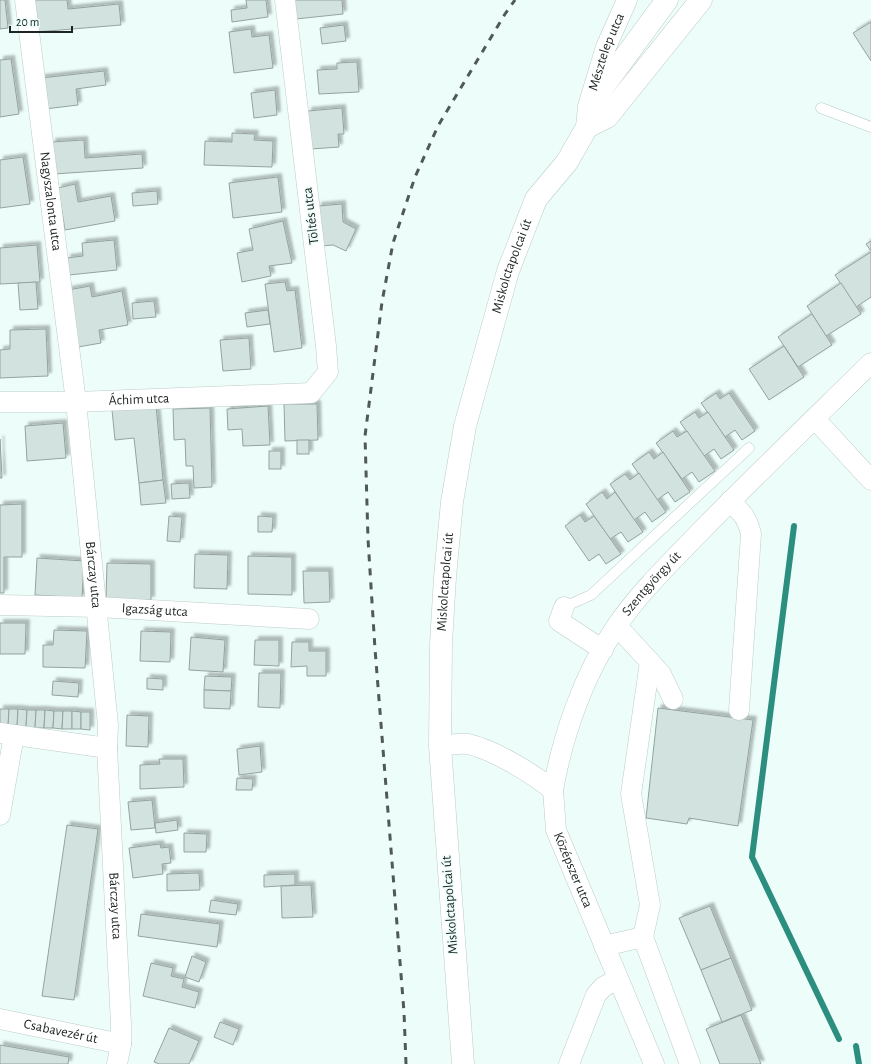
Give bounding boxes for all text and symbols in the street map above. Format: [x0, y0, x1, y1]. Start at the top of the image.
scale bar [10, 8, 72, 34]
street label: Mésztelep utca [586, 11, 627, 92]
text: 20 m [16, 16, 39, 28]
street label: Nagyszalonta utca [37, 151, 64, 252]
street label: Töltés utca [300, 186, 321, 245]
street label: Miskolctapolcai út [490, 216, 535, 315]
street label: Áchim utca [108, 390, 170, 408]
street label: Miskolctapolcai út [435, 531, 456, 632]
street label: Bárczay utca [83, 541, 103, 610]
street label: Szentgyörgy út [620, 548, 684, 619]
street label: Igazság utca [121, 601, 189, 619]
street label: Középszer utca [551, 830, 595, 910]
street label: Miskolctapolcai út [440, 855, 460, 955]
street label: Bárczay utca [106, 872, 124, 940]
street label: Csabavezér út [23, 1017, 99, 1046]

